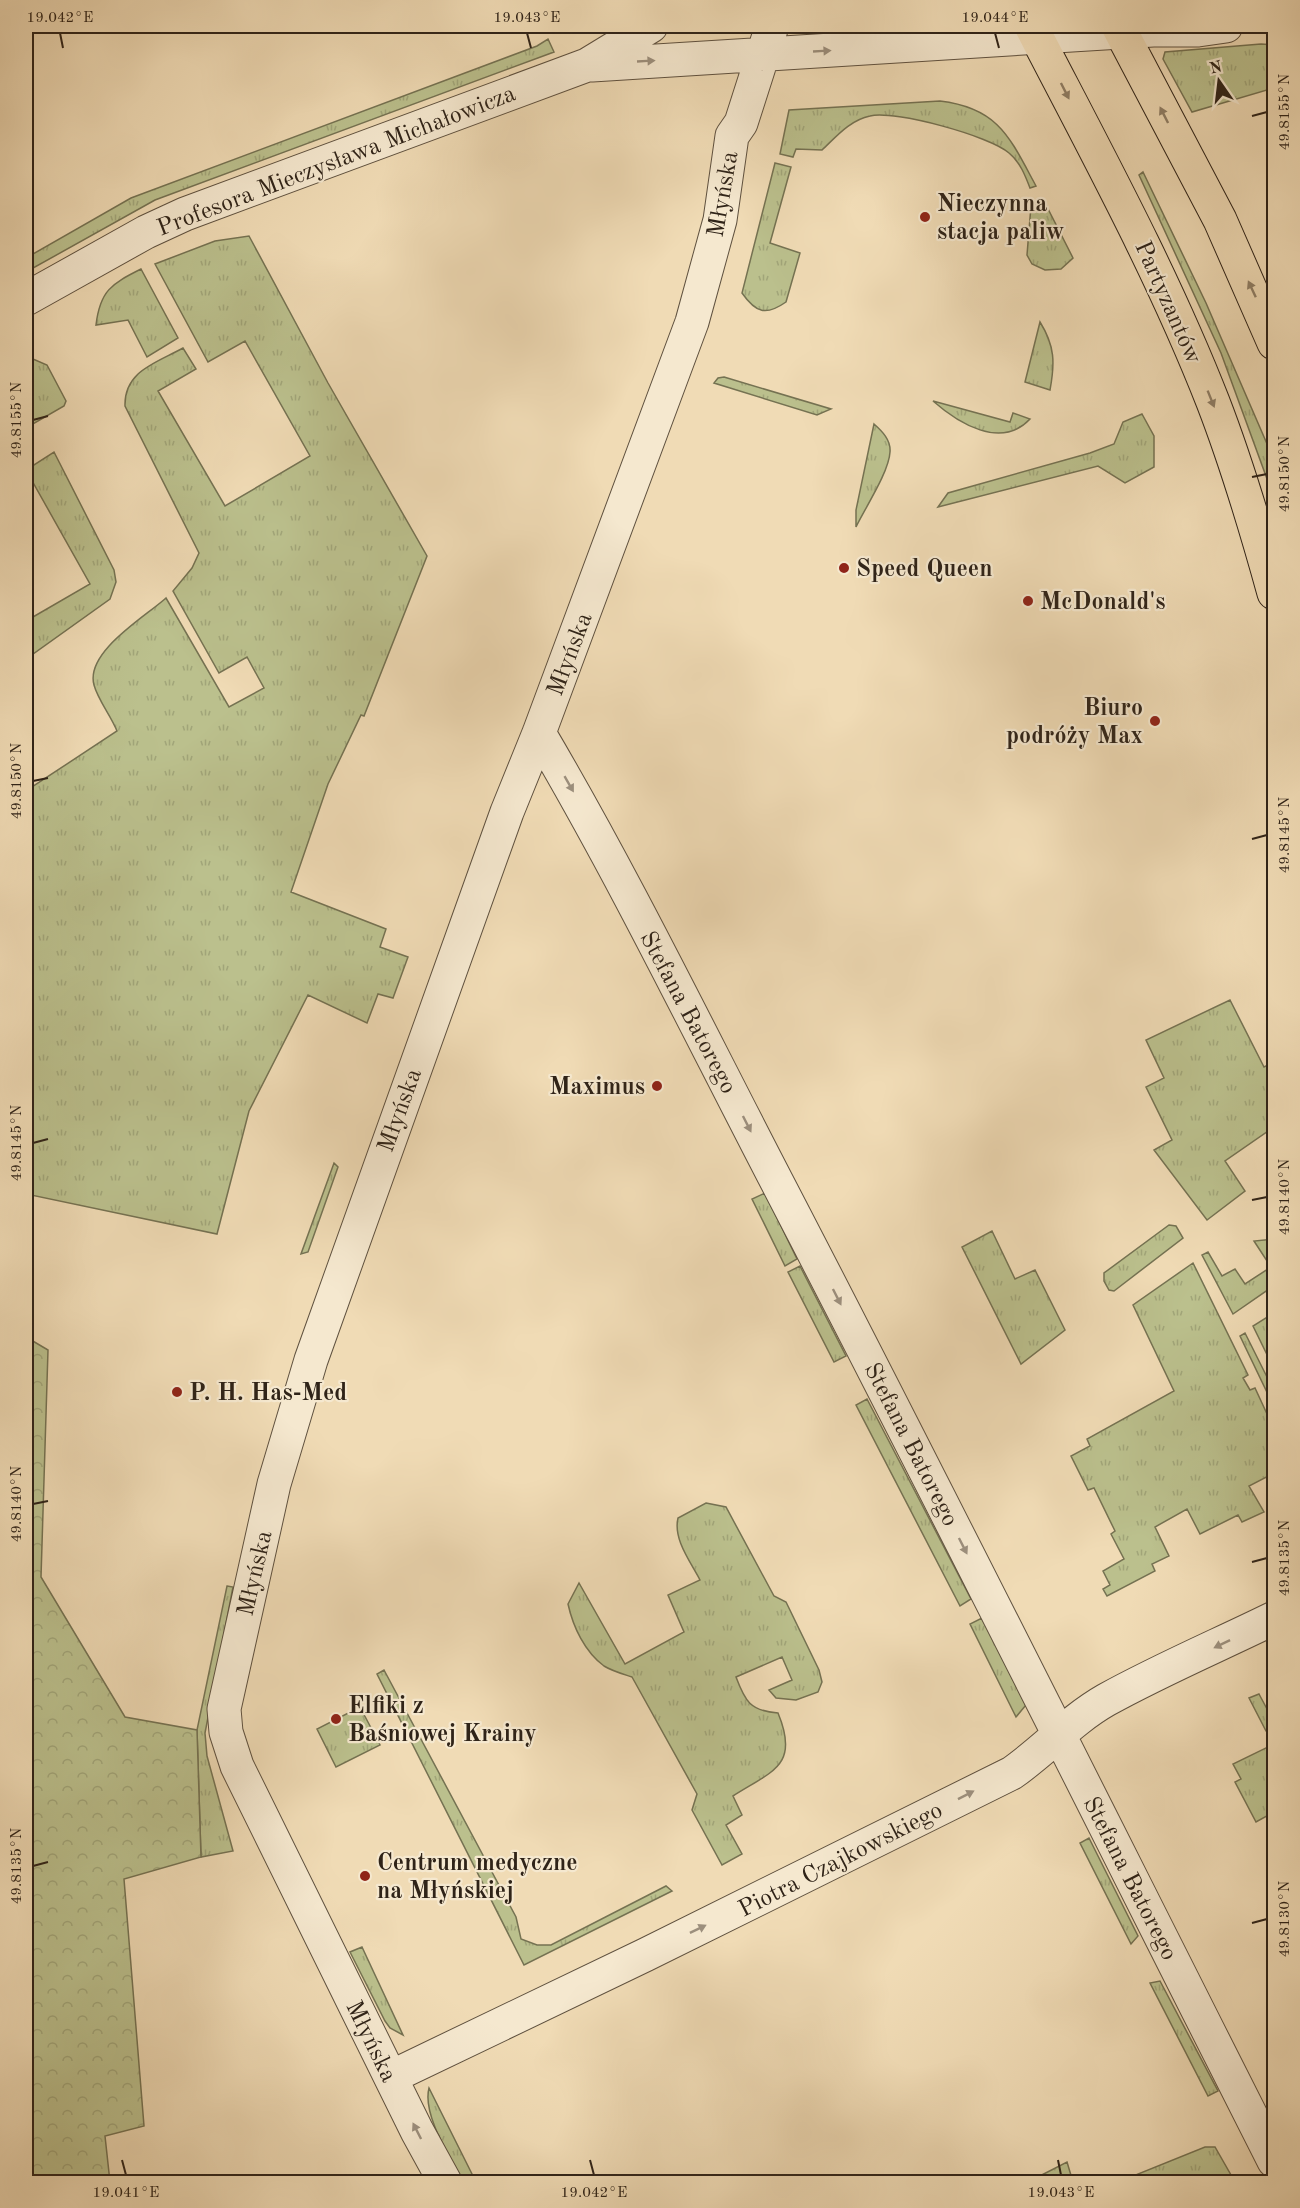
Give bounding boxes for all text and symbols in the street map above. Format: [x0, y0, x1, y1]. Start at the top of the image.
text: 19.042°E [27, 11, 93, 26]
text: 19.043°E [494, 11, 560, 26]
text: 19.044°E [962, 11, 1028, 26]
one-way arrow [813, 46, 832, 56]
north arrow [1189, 51, 1249, 111]
one-way arrow [636, 57, 655, 66]
text: N [1208, 59, 1224, 78]
text: 49.8155°N [1278, 73, 1293, 150]
street label: Profesora Mieczysława Michałowicza [154, 82, 519, 242]
one-way arrow [1060, 82, 1069, 99]
one-way arrow [1160, 106, 1169, 123]
street label: Młyńska [705, 149, 743, 239]
place label: Nieczynna stacja paliw [937, 193, 1065, 245]
marker: Nieczynna stacja paliw [918, 210, 932, 224]
street label: Partyzantów [1129, 238, 1205, 368]
one-way arrow [1246, 280, 1256, 298]
text: 49.8155°N [10, 381, 25, 458]
one-way arrow [1207, 391, 1217, 409]
text: 49.8150°N [1278, 435, 1293, 512]
place label: Speed Queen [856, 558, 993, 582]
marker: Speed Queen [837, 561, 851, 575]
place label: McDonald's [1040, 591, 1165, 615]
marker: McDonald's [1021, 594, 1035, 608]
street label: Młyńska [544, 610, 598, 700]
place label: Biuro podróży Max [1006, 697, 1143, 749]
marker: Biuro podróży Max [1148, 714, 1162, 728]
text: 49.8150°N [10, 742, 25, 819]
one-way arrow [563, 776, 574, 792]
text: 49.8145°N [1278, 796, 1293, 873]
street label: Stefana Batorego [634, 928, 740, 1098]
street label: Młyńska [375, 1065, 427, 1156]
place label: Maximus [549, 1076, 645, 1100]
marker: Maximus [650, 1079, 664, 1093]
text: 49.8145°N [10, 1104, 25, 1181]
one-way arrow [743, 1115, 752, 1132]
text: 49.8140°N [1278, 1158, 1293, 1235]
one-way arrow [832, 1288, 842, 1305]
street label: Stefana Batorego [859, 1359, 962, 1531]
place label: P. H. Has-Med [189, 1382, 347, 1406]
marker: P. H. Has-Med [170, 1385, 184, 1399]
text: 49.8140°N [10, 1465, 25, 1542]
text: 49.8135°N [1278, 1519, 1293, 1596]
street label: Młyńska [234, 1528, 277, 1619]
one-way arrow [958, 1537, 968, 1554]
one-way arrow [1213, 1638, 1231, 1648]
place label: Elfiki z Baśniowej Krainy [348, 1695, 537, 1747]
marker: Elfiki z Baśniowej Krainy [329, 1712, 343, 1726]
one-way arrow [958, 1791, 975, 1800]
street label: Stefana Batorego [1078, 1793, 1181, 1965]
street label: Piotra Czajkowskiego [735, 1799, 947, 1923]
text: 49.8135°N [10, 1827, 25, 1904]
place label: Centrum medyczne na Młyńskiej [377, 1852, 578, 1904]
marker: Centrum medyczne na Młyńskiej [358, 1869, 372, 1883]
text: 49.8130°N [1278, 1880, 1293, 1957]
one-way arrow [689, 1925, 706, 1934]
street label: Młyńska [340, 1997, 400, 2086]
one-way arrow [412, 2122, 422, 2139]
text: 19.041°E [93, 2186, 159, 2201]
text: 19.042°E [561, 2186, 627, 2201]
text: 19.043°E [1028, 2186, 1094, 2201]

